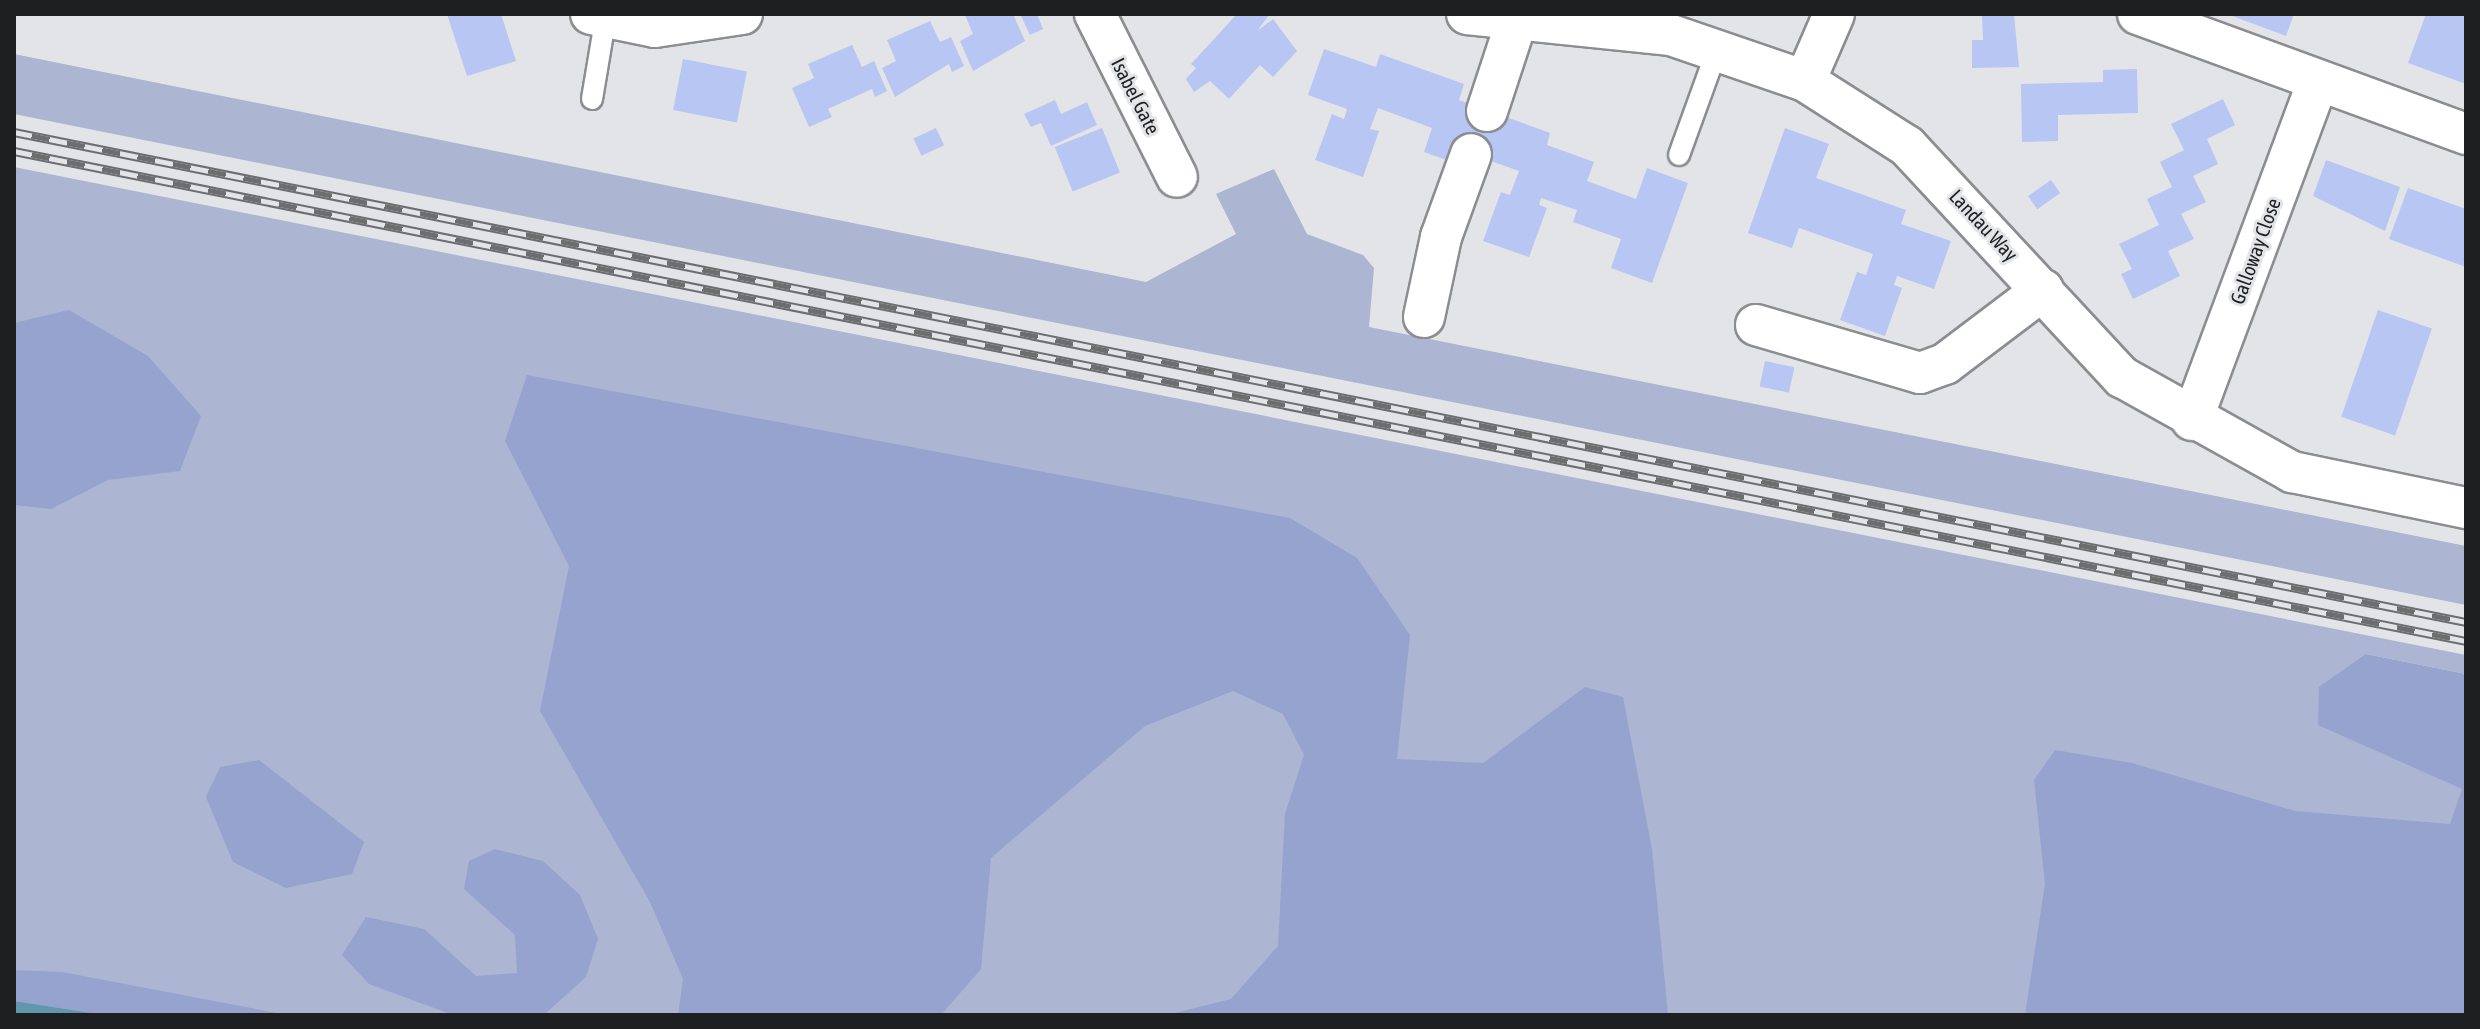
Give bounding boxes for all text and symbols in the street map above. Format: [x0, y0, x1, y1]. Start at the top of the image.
street label: Isabel Gate [1107, 54, 1165, 138]
street label: Landau Way [1945, 184, 2023, 266]
street label: Galloway Close [2225, 195, 2285, 307]

